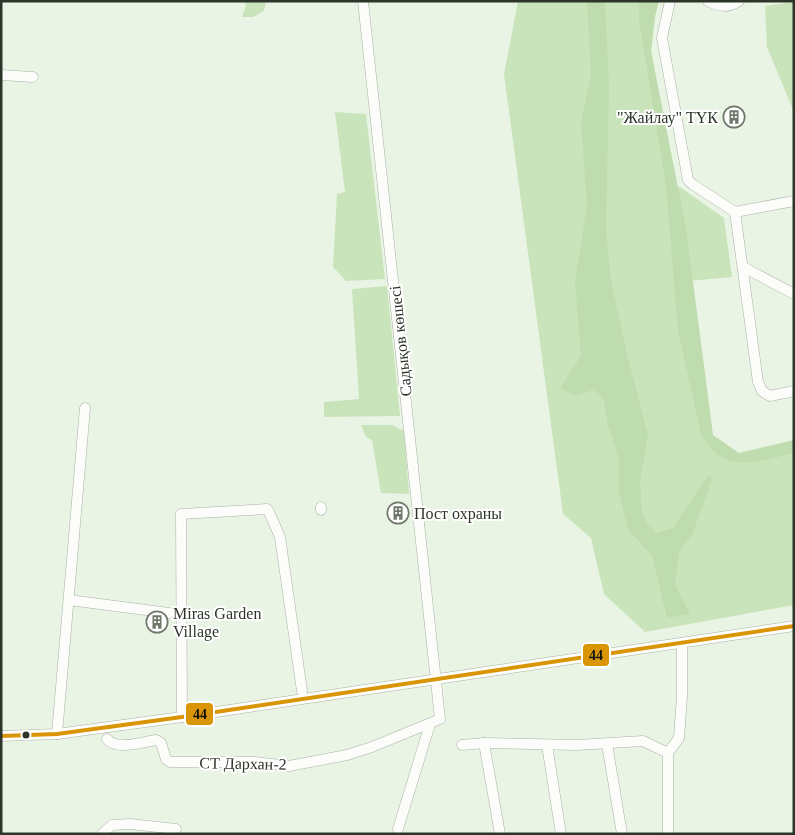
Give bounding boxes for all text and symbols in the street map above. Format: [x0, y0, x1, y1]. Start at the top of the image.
building icon: "Жайлау" ТҮК [722, 105, 746, 129]
place label: "Жайлау" ТҮК [617, 109, 718, 127]
street label: Садықов көшесі [386, 284, 416, 397]
building icon: Пост охраны [386, 501, 410, 525]
place label: Пост охраны [414, 505, 502, 523]
place label: Miras Garden Village [173, 605, 261, 641]
building icon: Miras Garden Village [145, 610, 169, 634]
line badge: 44 [582, 643, 610, 667]
text: 44 [589, 648, 603, 663]
line badge: 44 [185, 702, 214, 726]
text: 44 [193, 707, 207, 722]
unlabelled marker [21, 730, 31, 740]
street label: СТ Дархан-2 [199, 754, 287, 774]

